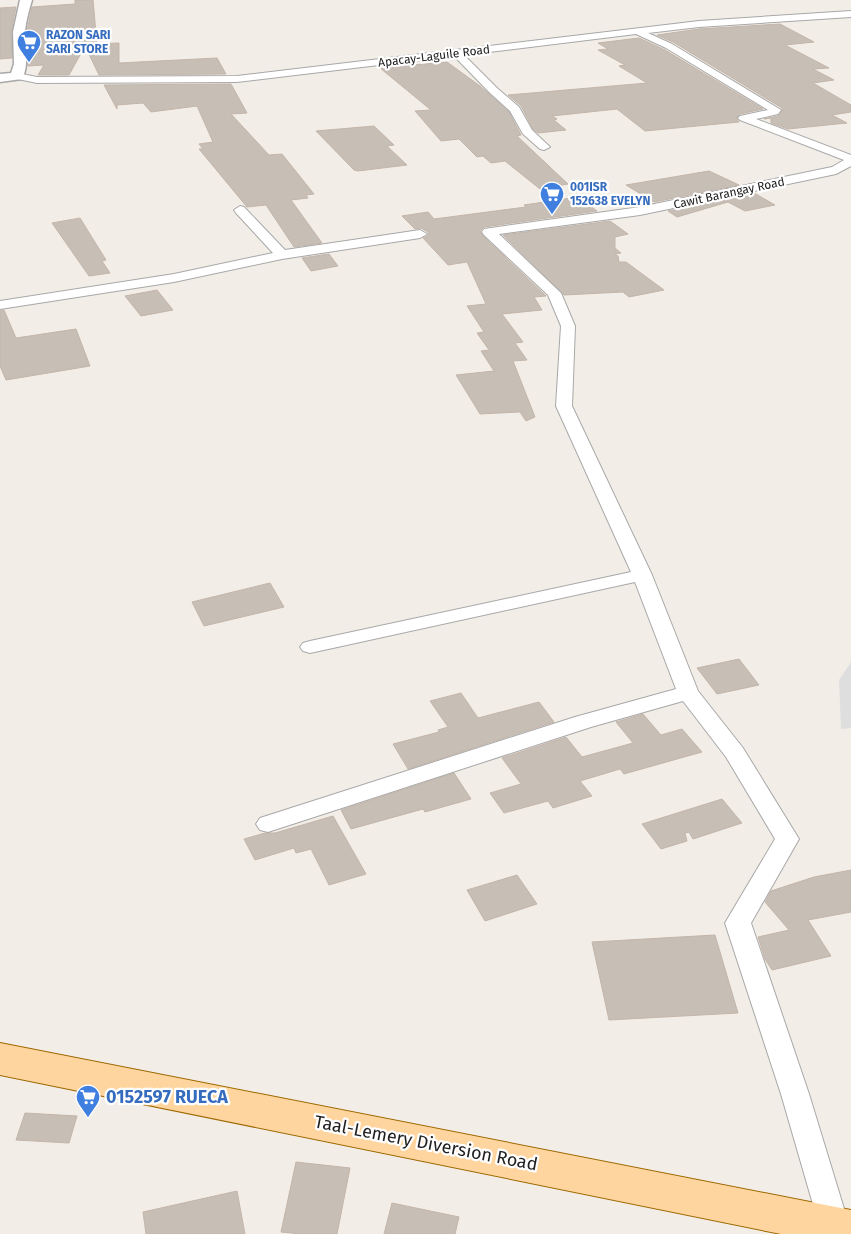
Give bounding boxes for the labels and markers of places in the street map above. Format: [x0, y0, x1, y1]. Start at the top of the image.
place label: RAZON SARI SARI STORE [46, 28, 111, 56]
supermarket icon: RAZON SARI SARI STORE [16, 29, 42, 63]
place label: 001ISR 152638 EVELYN [570, 180, 650, 208]
supermarket icon: 001ISR 152638 EVELYN [539, 181, 565, 215]
supermarket icon: 0152597 RUECA [75, 1084, 101, 1118]
place label: 0152597 RUECA [106, 1086, 228, 1108]

